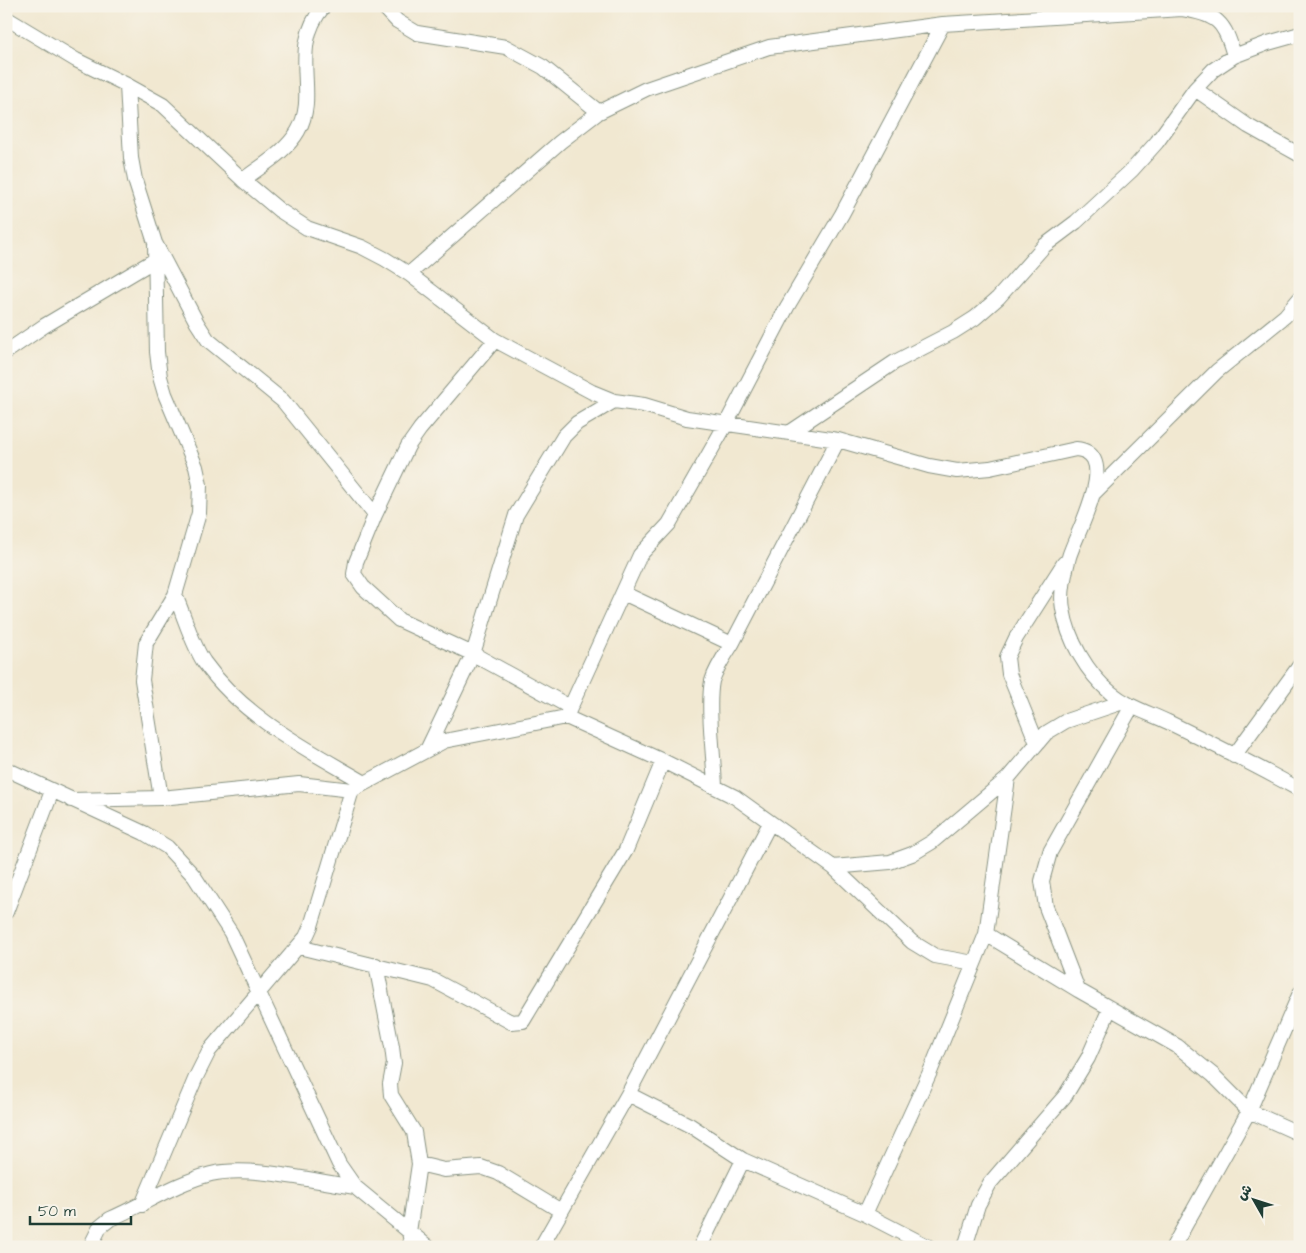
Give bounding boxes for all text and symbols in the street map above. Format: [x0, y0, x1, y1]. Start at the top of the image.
north arrow [1228, 1176, 1278, 1226]
text: ش [1232, 1180, 1257, 1205]
scale bar [30, 1193, 131, 1225]
text: 50 m [38, 1201, 76, 1222]

